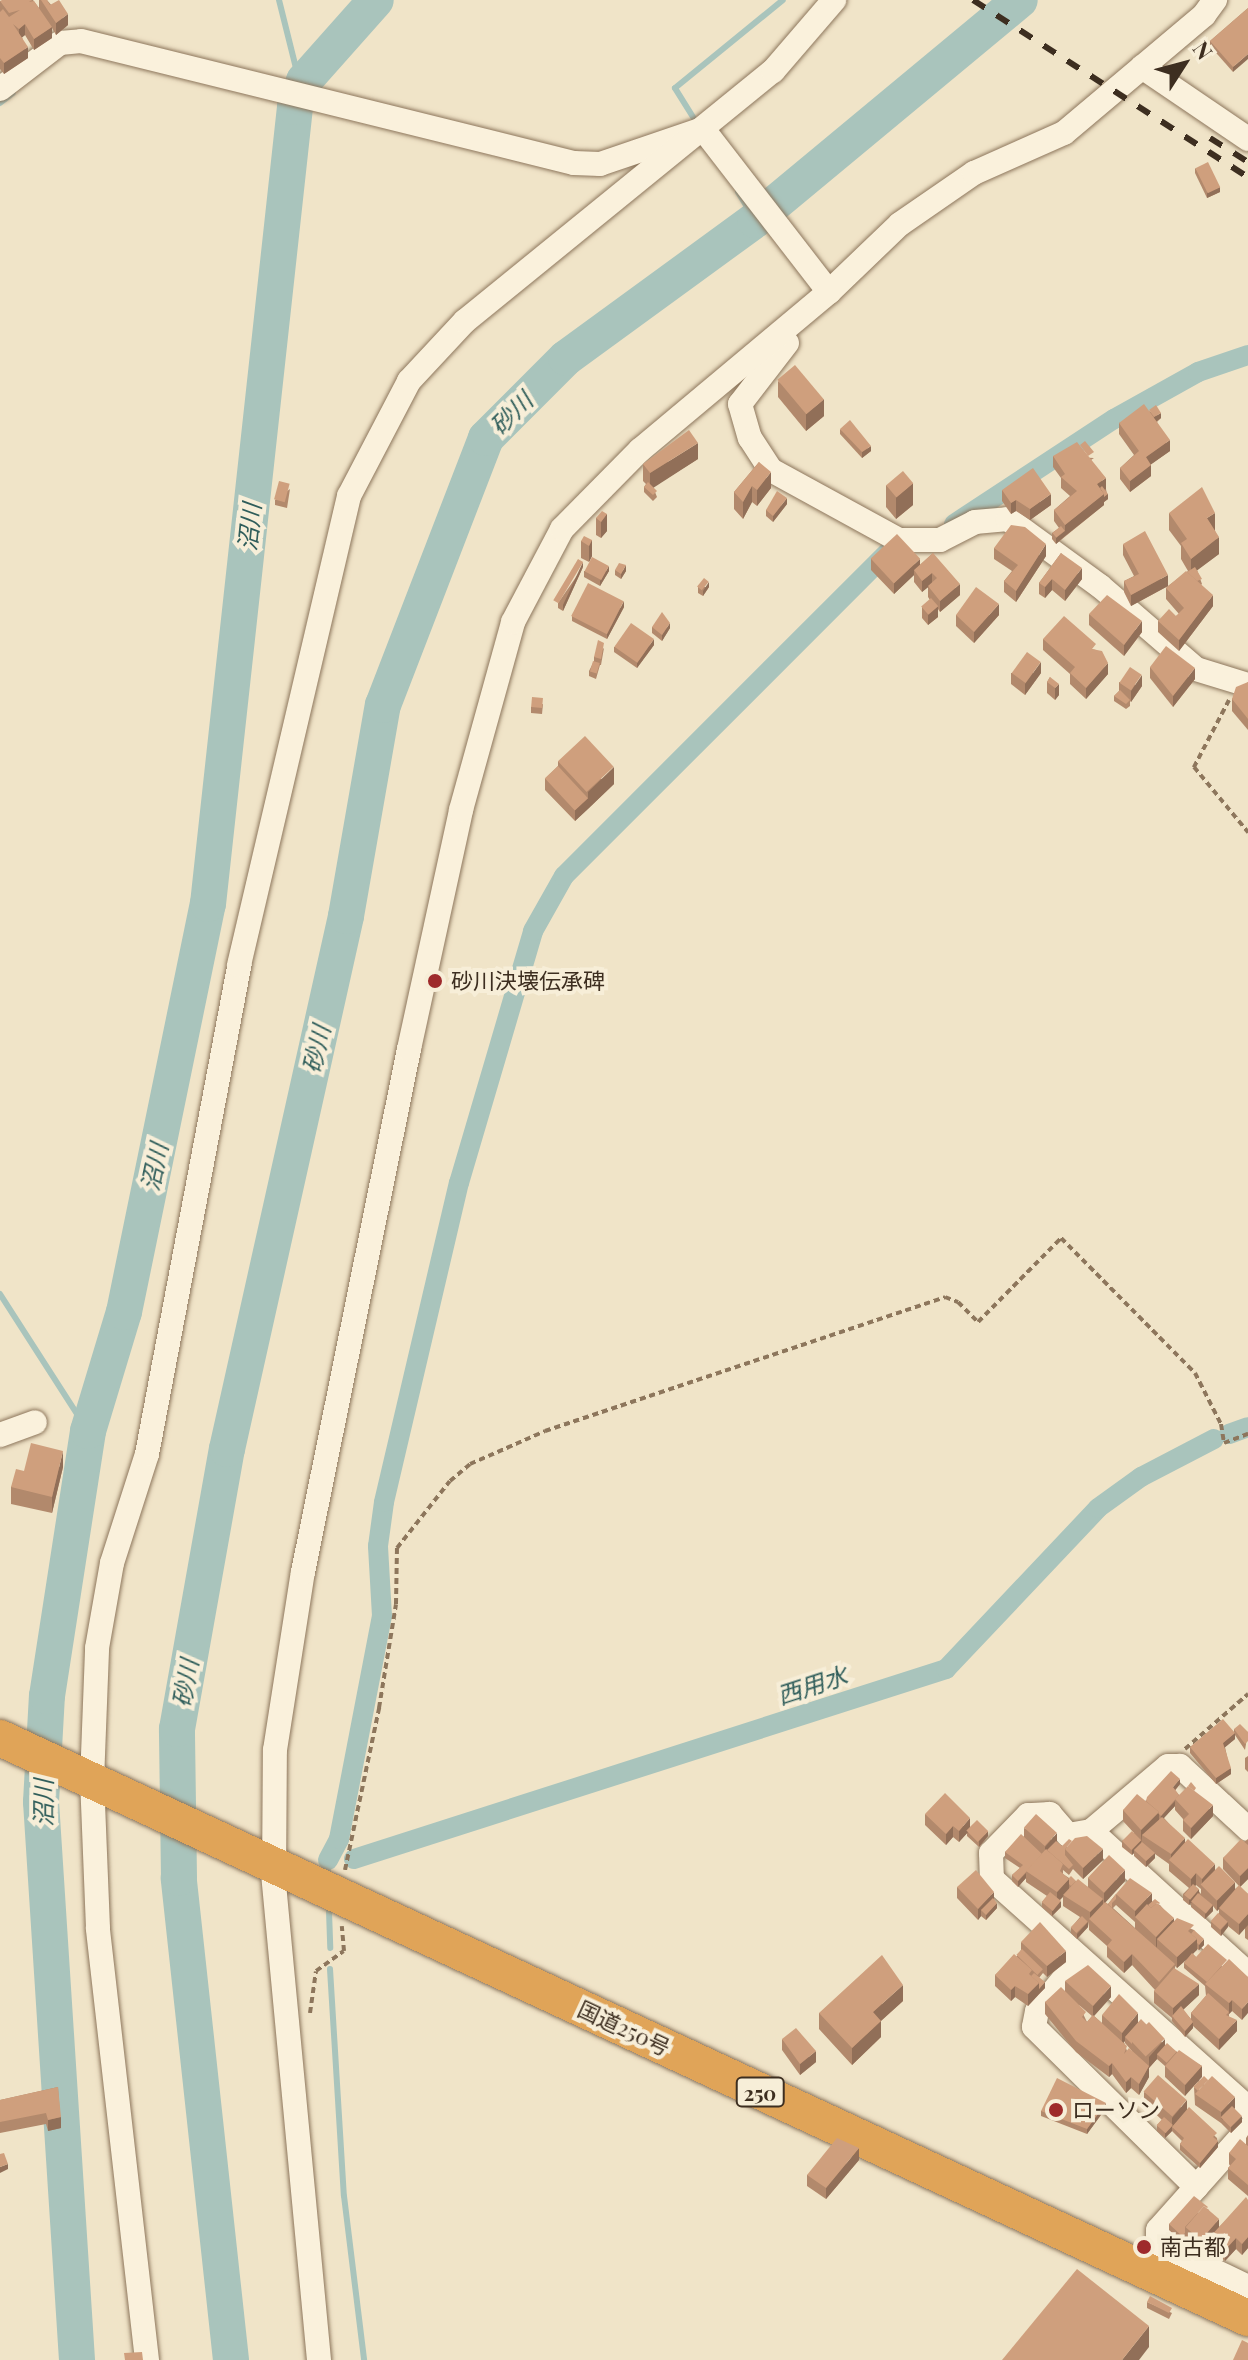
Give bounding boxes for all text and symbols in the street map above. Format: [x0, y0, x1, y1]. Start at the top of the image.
north arrow [1144, 24, 1224, 104]
text: N [1187, 35, 1220, 65]
water label: 砂川 [484, 386, 538, 440]
water label: 沼川 [232, 502, 266, 552]
place label: 砂川決壊伝承碑 [451, 968, 605, 994]
marker: 砂川決壊伝承碑 [426, 972, 444, 990]
water label: 砂川 [297, 1022, 335, 1076]
water label: 沼川 [135, 1141, 173, 1193]
water label: 砂川 [167, 1657, 203, 1709]
water label: 西用水 [773, 1660, 851, 1710]
water label: 沼川 [29, 1779, 57, 1827]
street label: 国道250号 [574, 1995, 674, 2061]
road number: 250 [734, 2076, 786, 2108]
place label: ローソン [1072, 2097, 1160, 2123]
marker: ローソン [1047, 2101, 1065, 2119]
place label: 南古都 [1160, 2234, 1226, 2260]
marker: 南古都 [1135, 2238, 1153, 2256]

